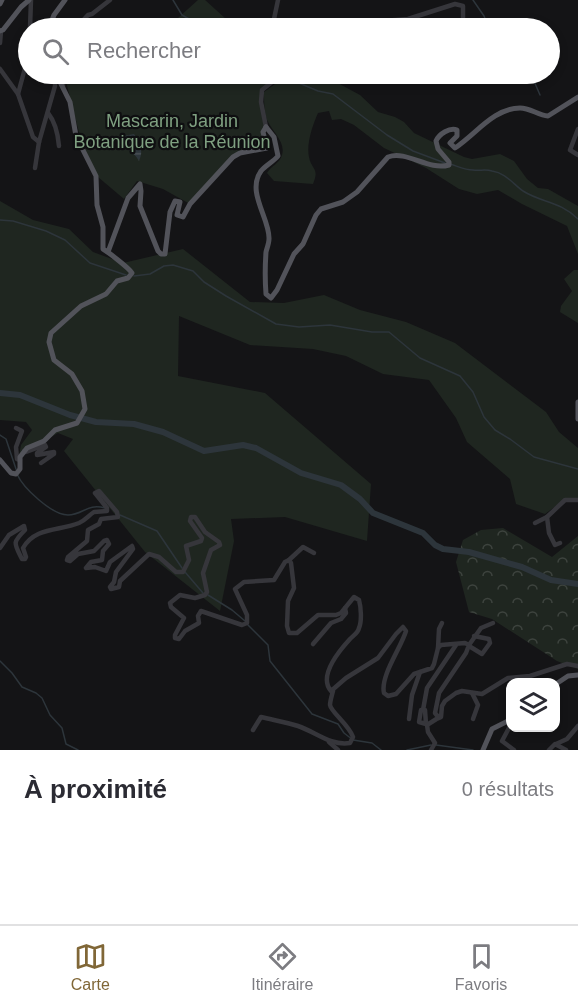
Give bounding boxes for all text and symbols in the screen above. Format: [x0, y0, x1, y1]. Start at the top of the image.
search box [18, 18, 560, 84]
icon: search [39, 35, 72, 68]
text: Rechercher [87, 38, 201, 63]
park label: Mascarin, Jardin Botanique de la Réunion [73, 111, 271, 152]
map controls [506, 678, 560, 732]
button: layers [506, 678, 560, 732]
text: À proximité [24, 774, 167, 804]
text: 0 résultats [462, 778, 554, 800]
tab: Carte [71, 940, 110, 994]
tab: Itinéraire [251, 940, 313, 994]
tab: Favoris [455, 940, 507, 994]

